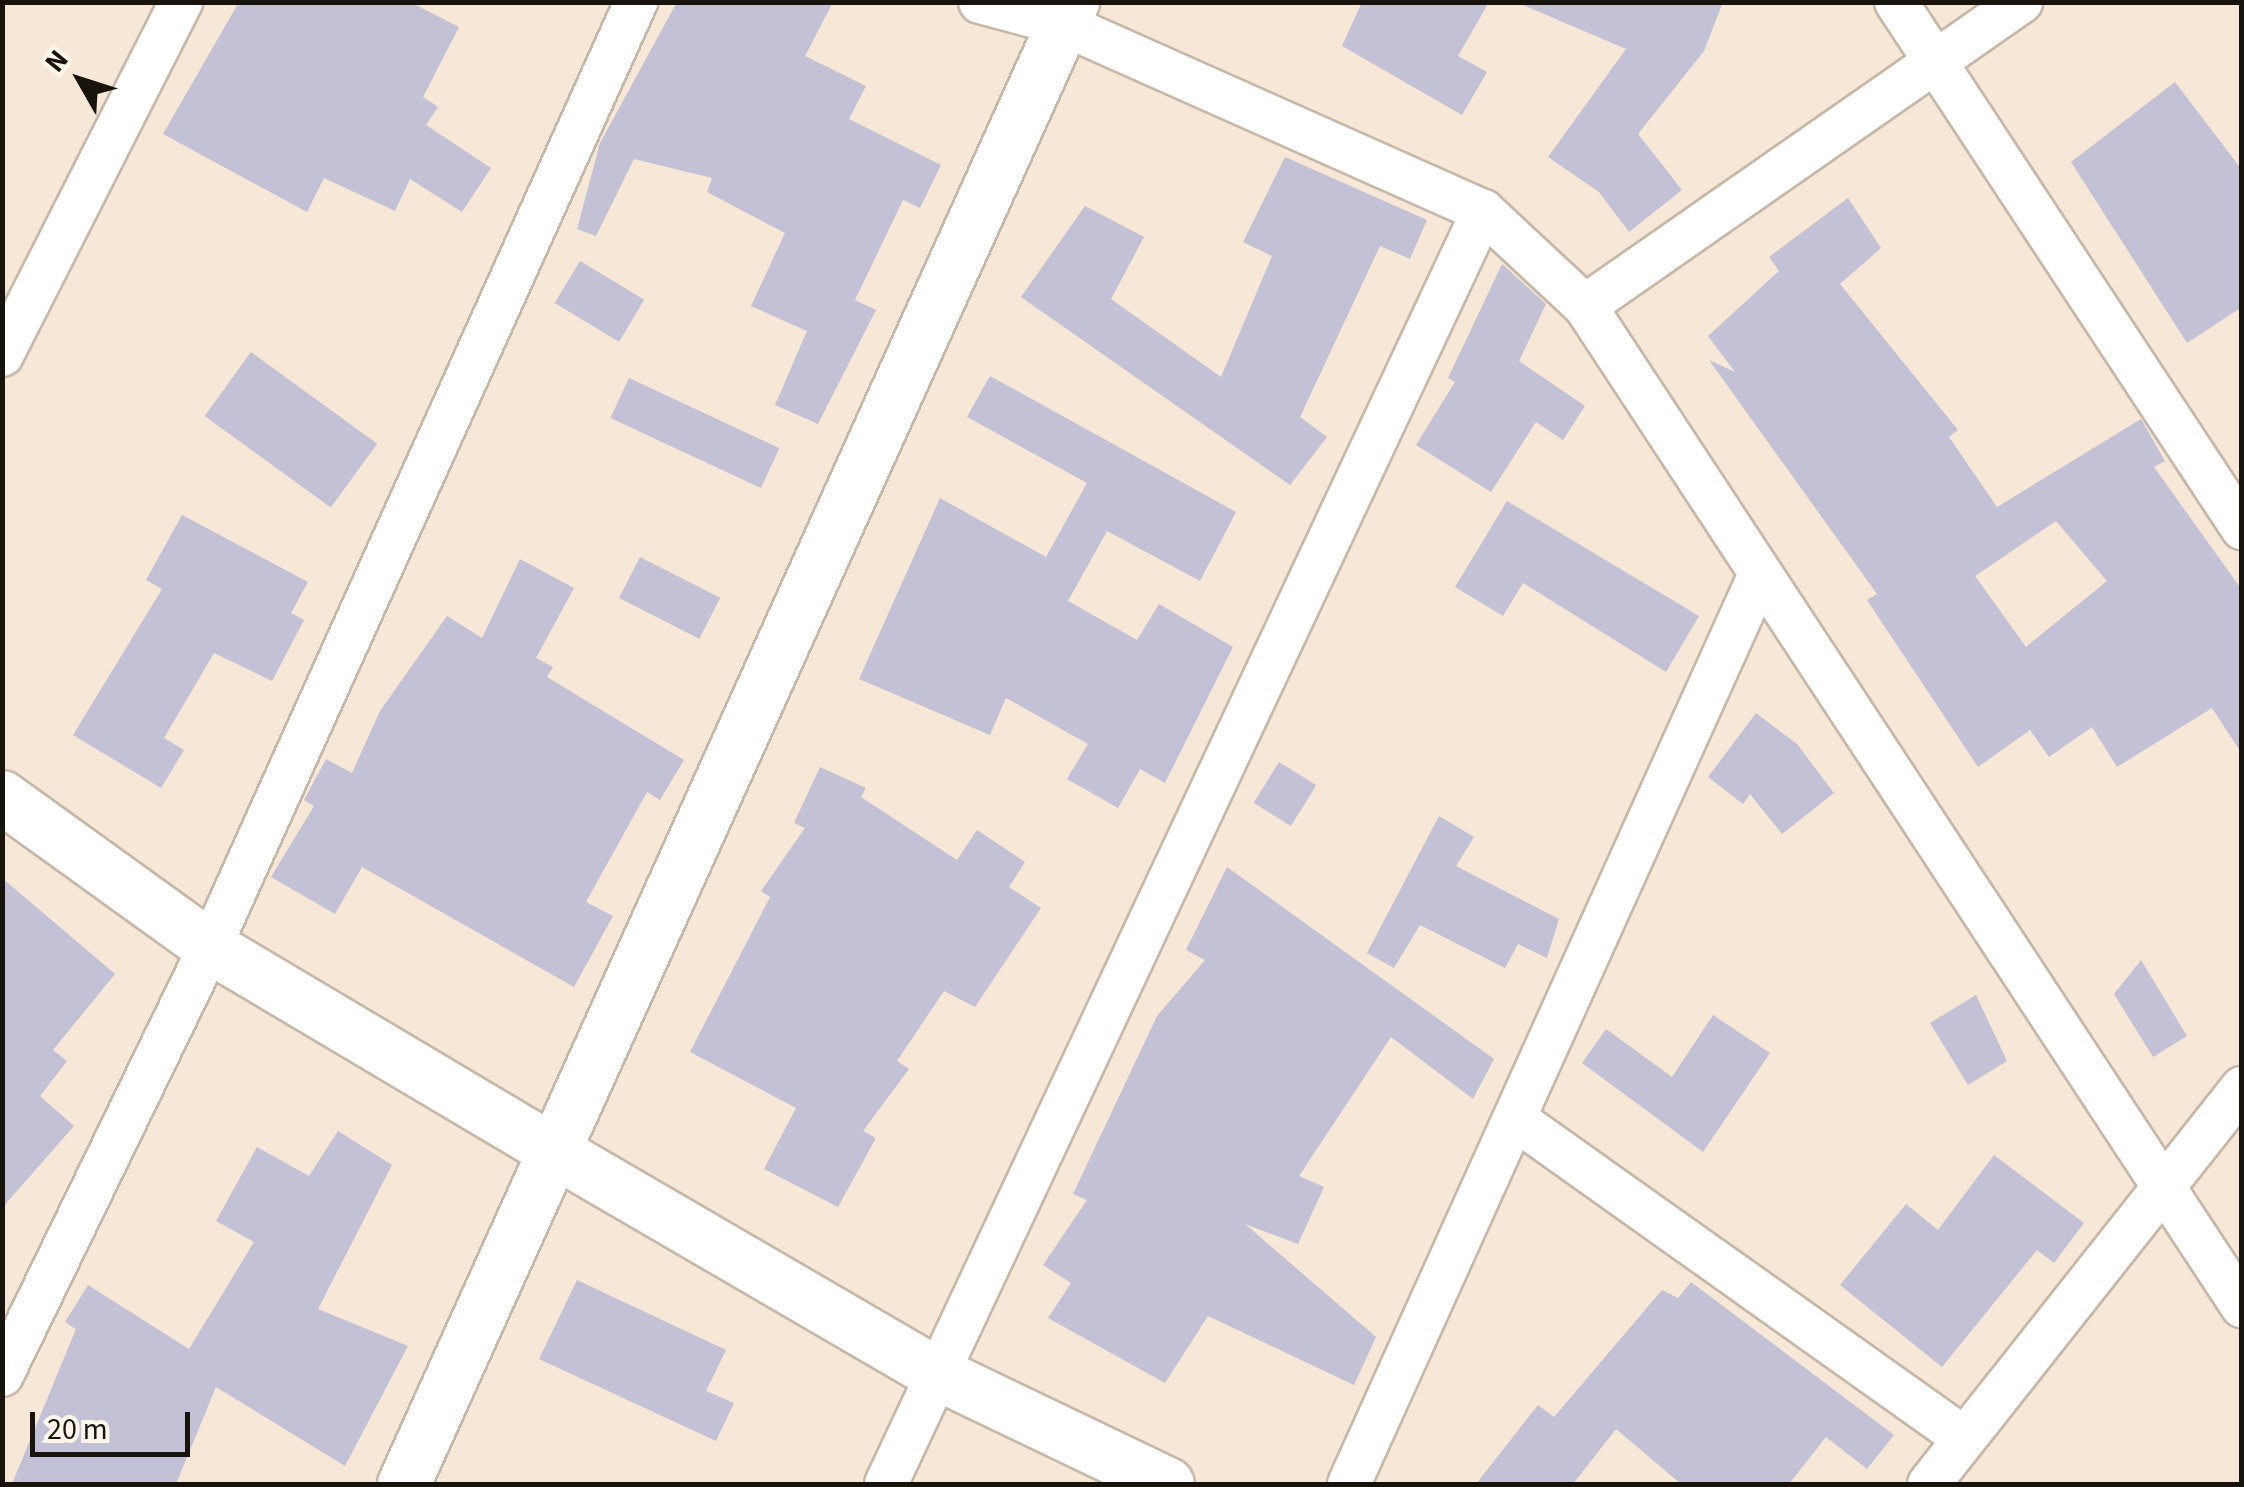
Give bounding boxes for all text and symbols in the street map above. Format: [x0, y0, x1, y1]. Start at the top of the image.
north arrow [30, 30, 130, 130]
text: N [35, 41, 78, 81]
scale bar [35, 1392, 195, 1454]
text: 20 m [47, 1408, 108, 1451]

